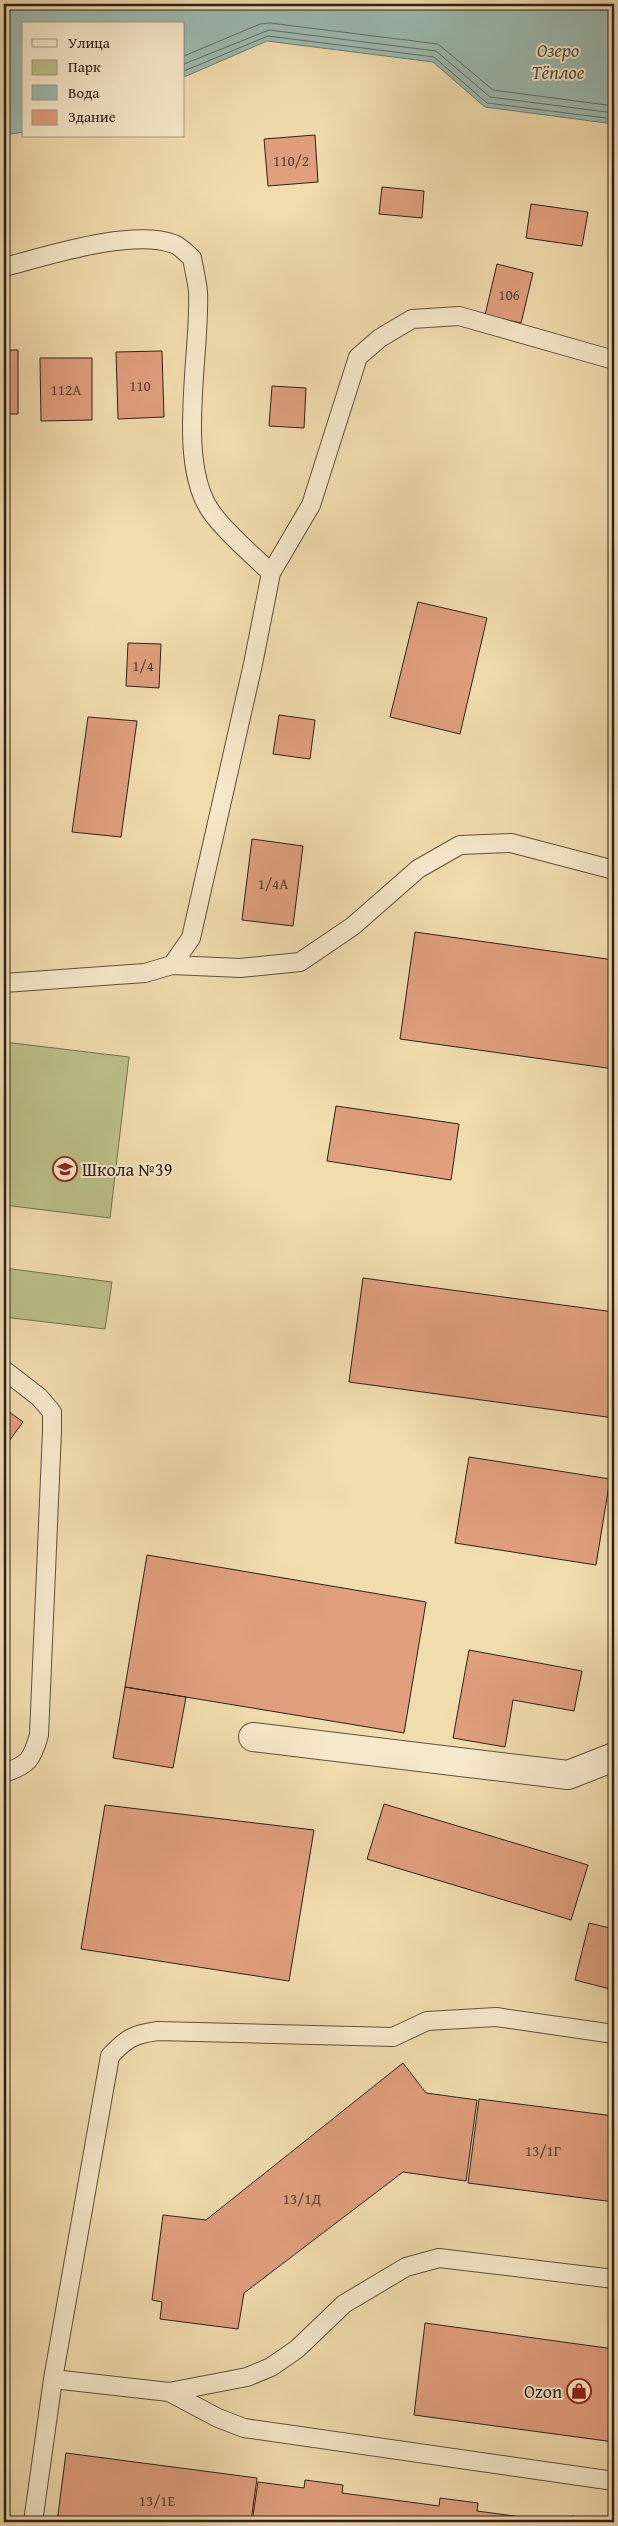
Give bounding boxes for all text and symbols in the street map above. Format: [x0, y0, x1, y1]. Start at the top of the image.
legend [22, 22, 185, 138]
text: Улица [68, 32, 111, 53]
water label: Озеро Тёплое [532, 36, 585, 86]
text: Парк [68, 56, 101, 77]
text: Вода [68, 82, 100, 103]
text: Здание [68, 106, 116, 127]
house number: 110/2 [273, 150, 309, 171]
house number: 106 [498, 284, 520, 305]
house number: 110 [129, 375, 151, 396]
house number: 112А [51, 379, 81, 400]
house number: 1/4 [132, 655, 154, 676]
house number: 1/4А [258, 873, 288, 894]
school or university icon: Школа №39 [52, 1156, 78, 1182]
place label: Школа №39 [82, 1156, 172, 1183]
house number: 13/1Г [525, 2140, 561, 2161]
house number: 13/1Д [283, 2188, 322, 2209]
place label: Ozon [524, 2378, 562, 2405]
shop icon: Ozon [566, 2378, 592, 2404]
house number: 13/1Е [139, 2490, 176, 2511]

